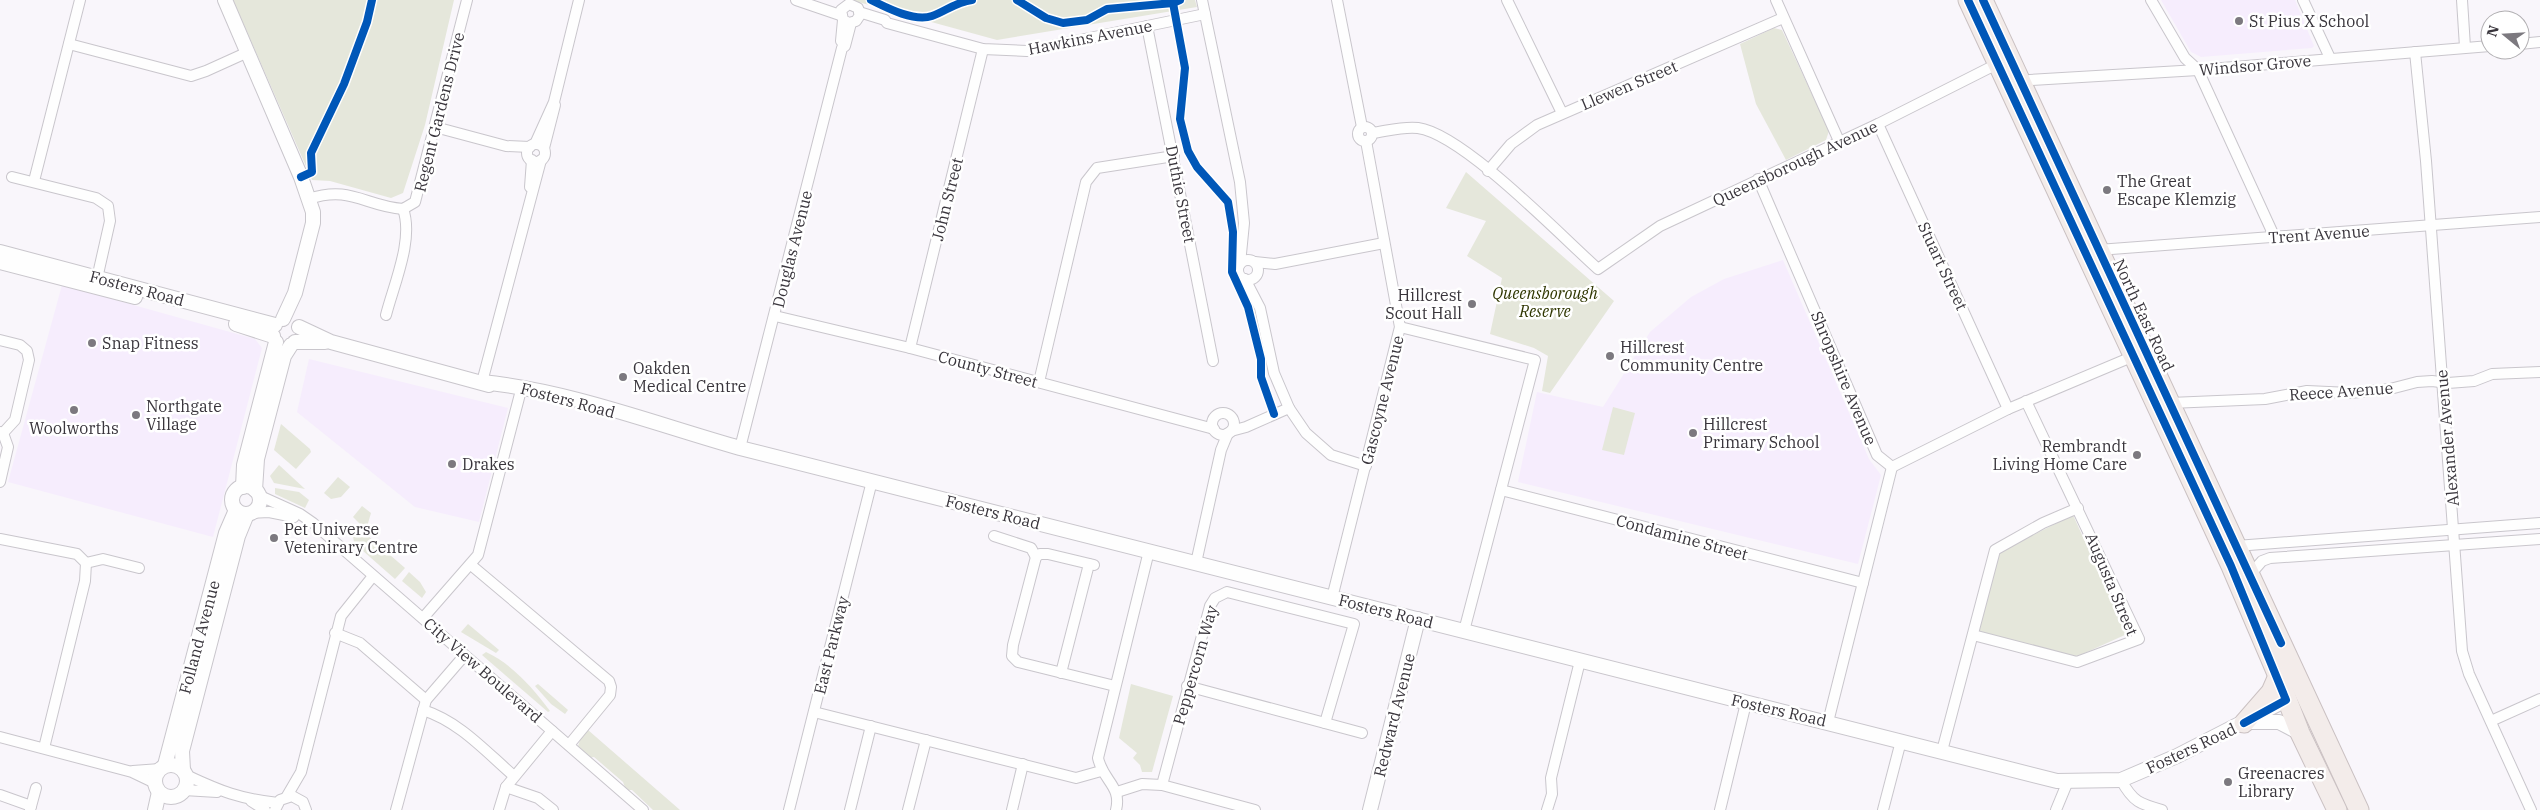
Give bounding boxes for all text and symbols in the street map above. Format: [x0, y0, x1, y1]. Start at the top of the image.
north arrow [2480, 10, 2530, 60]
place label: St Pius X School [2249, 11, 2370, 31]
street label: Hawkins Avenue [1026, 15, 1154, 59]
marker: St Pius X School [2233, 15, 2245, 27]
text: N [2482, 23, 2503, 39]
street label: Regent Gardens Drive [409, 30, 469, 194]
street label: Windsor Grove [2198, 50, 2312, 80]
street label: Llewen Street [1578, 56, 1680, 114]
street label: Queensborough Avenue [1709, 116, 1881, 210]
street label: Duthie Street [1162, 143, 1200, 245]
street label: John Street [927, 155, 967, 243]
place label: The Great Escape Klemzig [2117, 171, 2236, 209]
marker: The Great Escape Klemzig [2101, 184, 2113, 196]
street label: Douglas Avenue [768, 188, 816, 310]
street label: Stuart Street [1914, 219, 1972, 314]
street label: Trent Avenue [2268, 220, 2370, 248]
street label: North East Road [2109, 255, 2179, 375]
street label: Fosters Road [88, 266, 187, 310]
park label: Queensborough Reserve [1492, 283, 1598, 321]
place label: Hillcrest Scout Hall [1385, 285, 1462, 323]
marker: Hillcrest Scout Hall [1466, 298, 1478, 310]
street label: Shropshire Avenue [1807, 308, 1881, 448]
place label: Snap Fitness [102, 333, 199, 353]
street label: Gascoyne Avenue [1356, 333, 1408, 467]
marker: Snap Fitness [86, 337, 98, 349]
place label: Hillcrest Community Centre [1620, 337, 1763, 375]
street label: County Street [936, 346, 1040, 392]
marker: Hillcrest Community Centre [1604, 350, 1616, 362]
place label: Oakden Medical Centre [633, 358, 746, 396]
street label: Alexander Avenue [2431, 369, 2463, 507]
marker: Oakden Medical Centre [617, 371, 629, 383]
street label: Reece Avenue [2288, 377, 2394, 405]
street label: Fosters Road [519, 378, 618, 422]
place label: Northgate Village [146, 396, 222, 434]
marker: Woolworths [68, 404, 80, 416]
marker: Northgate Village [130, 409, 142, 421]
place label: Hillcrest Primary School [1703, 414, 1820, 452]
place label: Woolworths [29, 418, 119, 438]
marker: Hillcrest Primary School [1687, 427, 1699, 439]
place label: Rembrandt Living Home Care [1992, 436, 2127, 474]
marker: Rembrandt Living Home Care [2131, 449, 2143, 461]
place label: Drakes [462, 454, 515, 474]
marker: Drakes [446, 458, 458, 470]
street label: Fosters Road [943, 491, 1043, 534]
street label: Condamine Street [1614, 510, 1750, 564]
place label: Pet Universe Vetenirary Centre [284, 519, 418, 557]
street label: Augusta Street [2081, 530, 2143, 639]
marker: Pet Universe Vetenirary Centre [268, 532, 280, 544]
street label: Folland Avenue [174, 578, 224, 696]
street label: Fosters Road [1336, 590, 1436, 633]
street label: East Parkway [809, 593, 853, 696]
street label: Peppercorn Way [1168, 602, 1222, 727]
street label: City View Boulevard [420, 613, 546, 727]
street label: Redward Avenue [1369, 651, 1419, 779]
street label: Fosters Road [1729, 689, 1829, 731]
street label: Fosters Road [2143, 718, 2239, 778]
place label: Greenacres Library [2238, 763, 2324, 801]
marker: Greenacres Library [2222, 776, 2234, 788]

